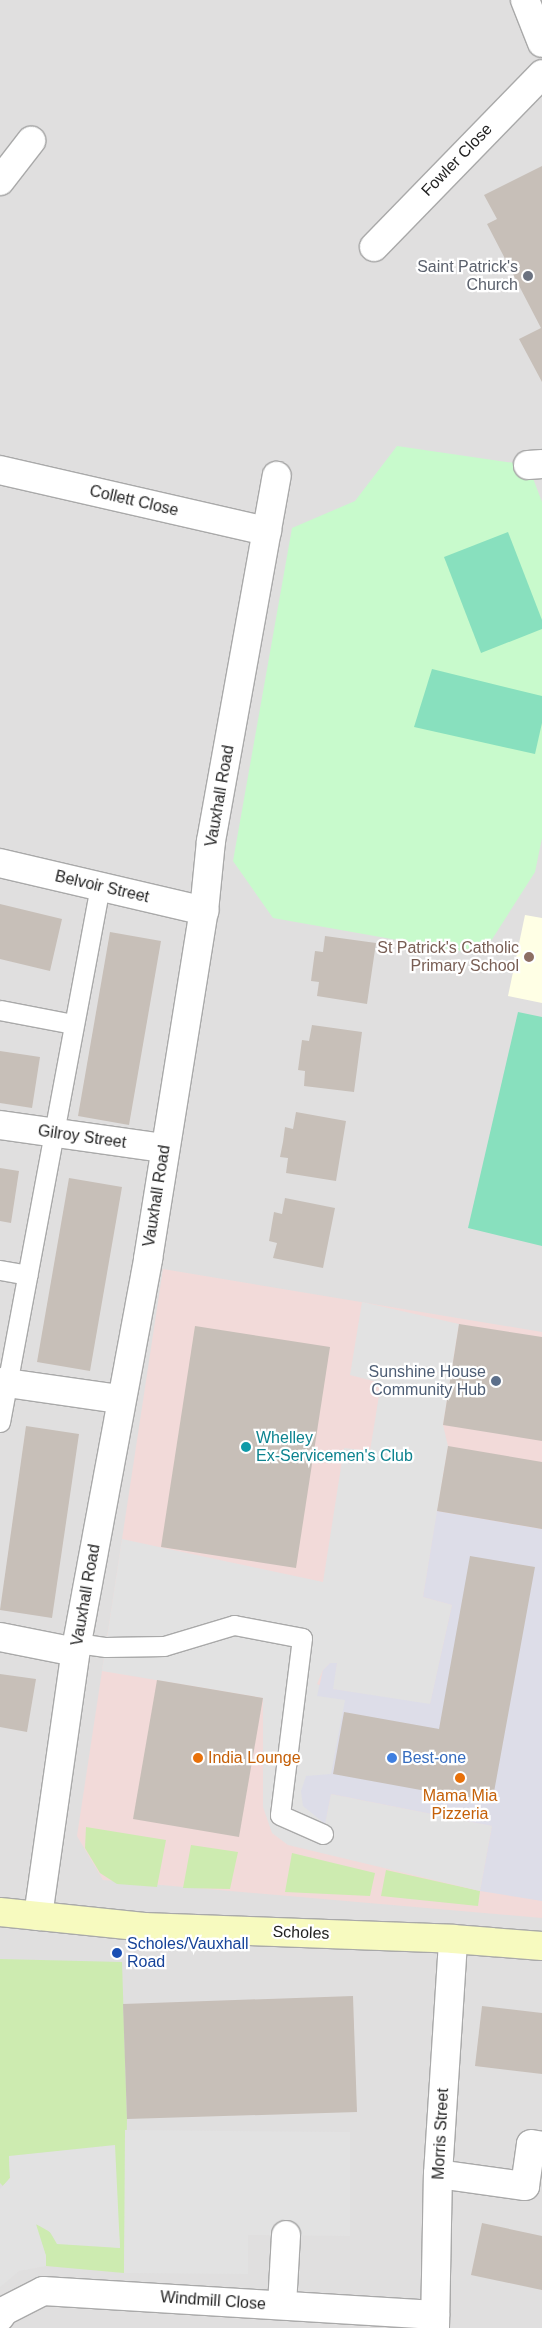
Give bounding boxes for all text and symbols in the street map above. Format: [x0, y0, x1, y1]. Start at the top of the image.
street label: Fowler Close [418, 120, 496, 200]
place label: Saint Patrick's Church [417, 257, 518, 295]
marker: Saint Patrick's Church [522, 270, 534, 282]
street label: Collett Close [88, 481, 180, 521]
street label: Vauxhall Road [202, 744, 238, 848]
street label: Belvoir Street [53, 867, 151, 907]
place label: St Patrick's Catholic Primary School [377, 938, 519, 976]
marker: St Patrick's Catholic Primary School [523, 951, 535, 963]
street label: Gilroy Street [37, 1121, 127, 1153]
street label: Vauxhall Road [139, 1144, 175, 1248]
place label: Sunshine House Community Hub [369, 1362, 486, 1400]
marker: Sunshine House Community Hub [490, 1375, 502, 1387]
place label: Whelley Ex-Servicemen's Club [256, 1428, 413, 1466]
marker: Whelley Ex-Servicemen's Club [240, 1441, 252, 1453]
street label: Vauxhall Road [68, 1543, 104, 1647]
place label: India Lounge [208, 1748, 301, 1768]
place label: Best-one [402, 1748, 466, 1768]
marker: India Lounge [192, 1752, 204, 1764]
marker: Best-one [386, 1752, 398, 1764]
marker: Mama Mia Pizzeria [454, 1772, 466, 1784]
place label: Mama Mia Pizzeria [423, 1786, 497, 1824]
street label: Scholes [272, 1922, 330, 1944]
place label: Scholes/Vauxhall Road [127, 1934, 249, 1972]
marker: Scholes/Vauxhall Road [111, 1947, 123, 1959]
street label: Morris Street [429, 2088, 453, 2180]
street label: Windmill Close [160, 2288, 266, 2314]

